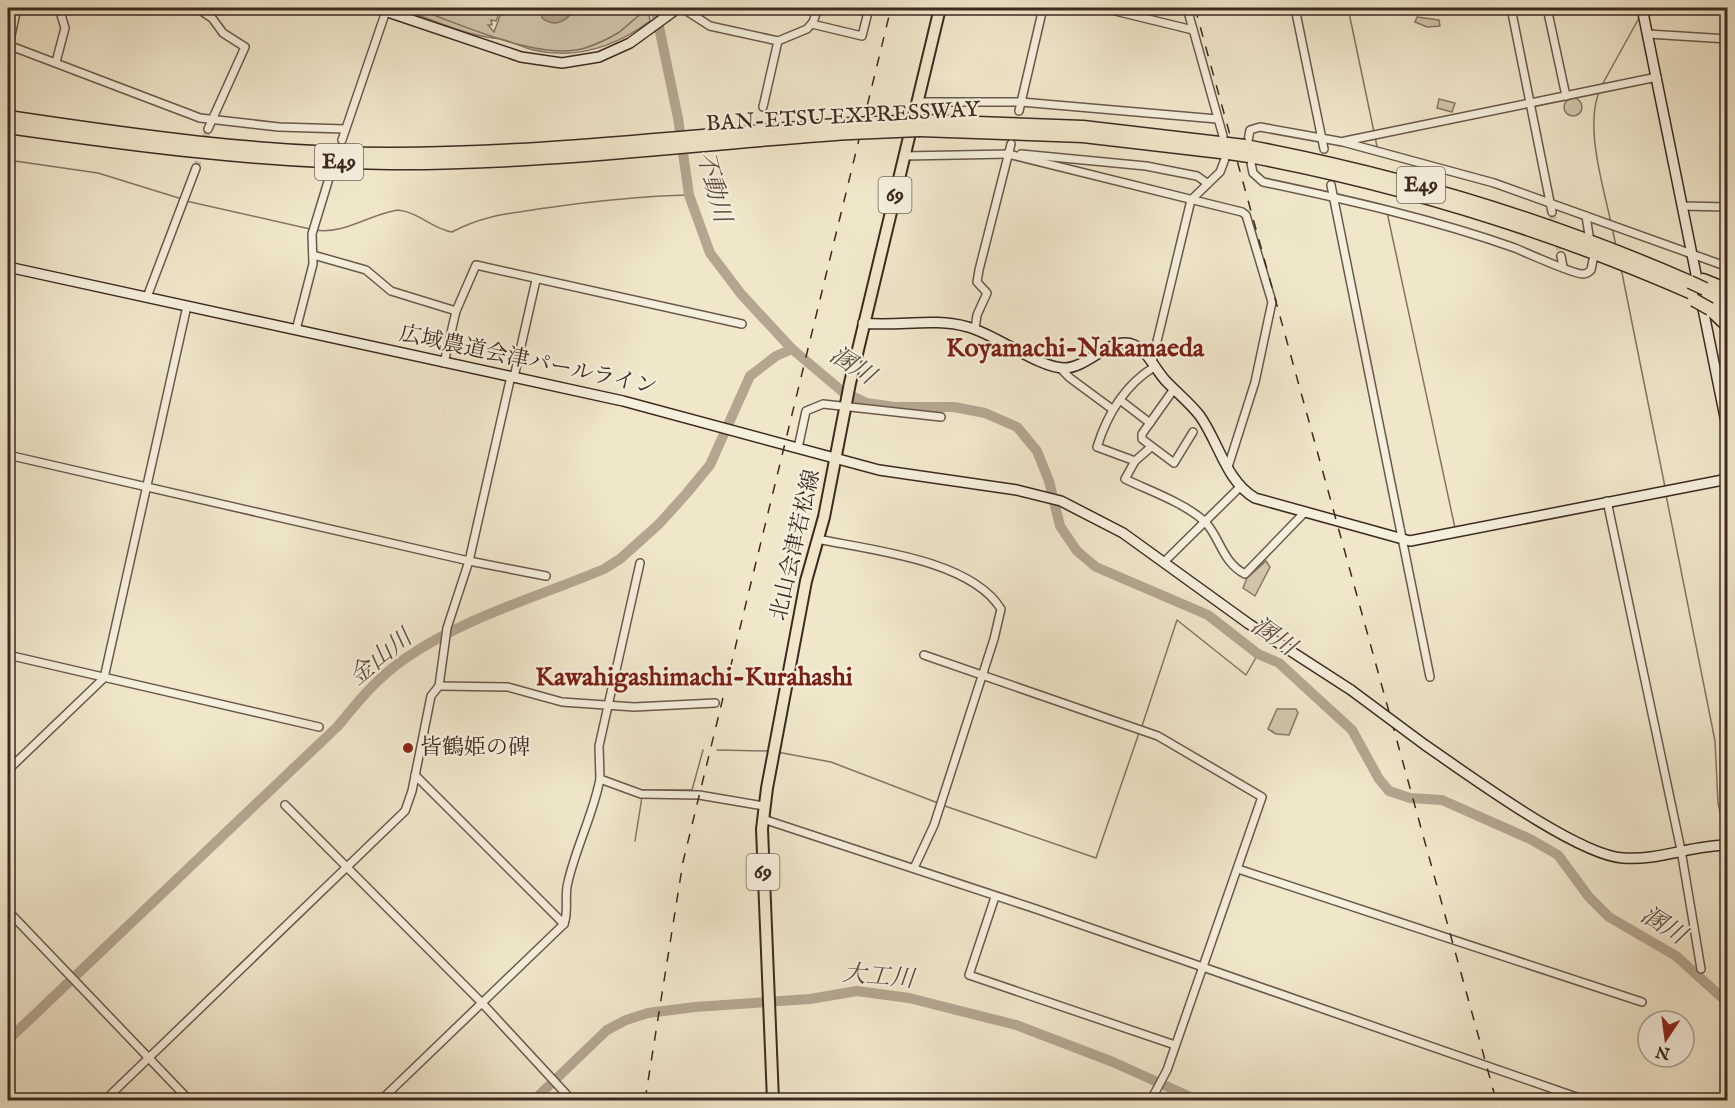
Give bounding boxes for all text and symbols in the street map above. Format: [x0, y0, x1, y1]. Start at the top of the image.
street label: BAN-ETSU EXPRESSWAY [705, 96, 982, 138]
road number: E49 [315, 144, 363, 180]
water label: 不動川 [689, 148, 738, 229]
road number: E49 [1397, 167, 1445, 203]
road number: 69 [878, 177, 912, 213]
street label: 広域農道会津パールライン [397, 320, 659, 402]
district label: Koyamachi-Nakamaeda [946, 332, 1205, 365]
water label: 溷川 [823, 340, 883, 394]
street label: 北山会津若松線 [765, 467, 827, 623]
water label: 溷川 [1244, 611, 1304, 665]
water label: 金山川 [343, 621, 421, 693]
district label: Kawahigashimachi-Kurahashi [535, 661, 853, 694]
place label: 皆鶴姫の碑 [420, 734, 530, 762]
marker: 皆鶴姫の碑 [401, 741, 415, 755]
road number: 69 [746, 854, 780, 890]
water label: 溷川 [1634, 900, 1694, 953]
water label: 大工川 [841, 958, 918, 996]
north arrow [1636, 1009, 1696, 1069]
text: N [1654, 1040, 1673, 1063]

